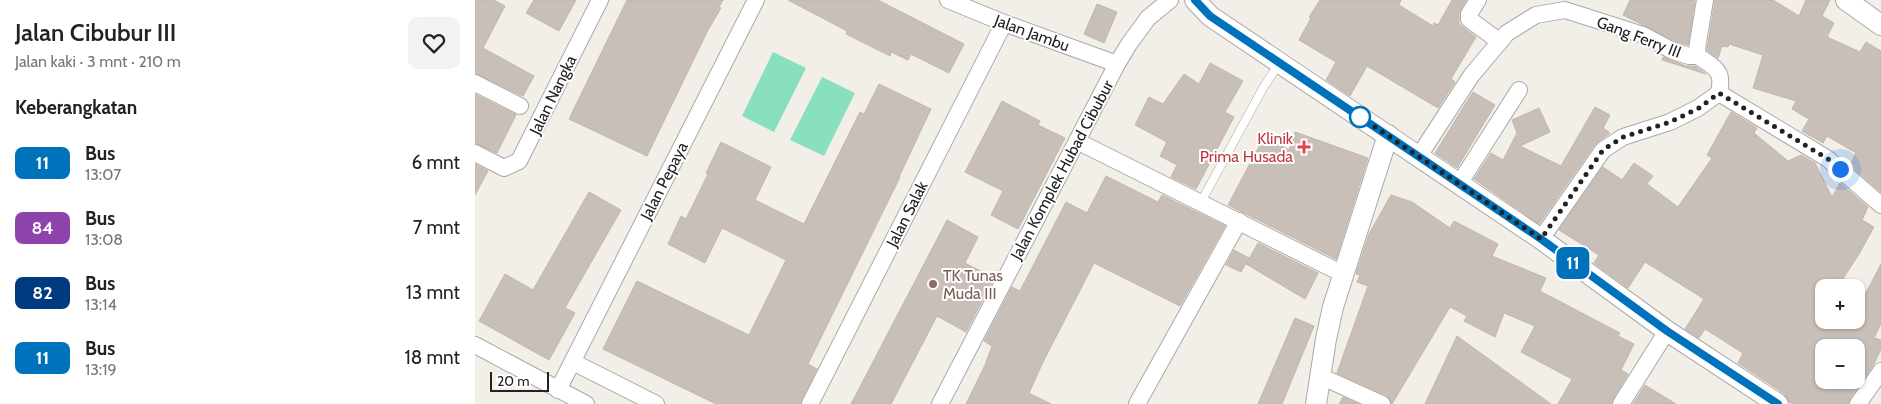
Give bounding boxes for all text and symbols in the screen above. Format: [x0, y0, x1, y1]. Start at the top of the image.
street label: Jalan Jambu [991, 10, 1072, 55]
street label: Gang Ferry III [1594, 12, 1684, 62]
button: heart [408, 17, 460, 69]
text: Jalan Cibubur III [15, 18, 176, 47]
text: Jalan kaki · 3 mnt · 210 m [15, 52, 181, 71]
street label: Jalan Nangka [525, 52, 581, 139]
street label: Jalan Komplek Hubad Cibubur [1006, 76, 1118, 264]
text: Keberangkatan [15, 96, 137, 119]
unlabelled marker [1349, 106, 1371, 128]
place label: Klinik Prima Husada [1200, 129, 1294, 166]
street label: Jalan Pepaya [636, 139, 692, 224]
marker: Klinik Prima Husada [1297, 140, 1311, 154]
text: Bus [85, 142, 115, 165]
text: 6 mnt [411, 151, 460, 174]
text: 11 [36, 152, 49, 174]
your location [1828, 157, 1853, 182]
text: 13:07 [85, 165, 121, 184]
street label: Jalan Salak [882, 177, 932, 251]
text: Bus [85, 207, 115, 230]
text: 7 mnt [413, 216, 460, 239]
text: 84 [31, 217, 54, 239]
text: 13:08 [85, 230, 123, 249]
line badge: 11 [1551, 247, 1595, 279]
text: 11 [1566, 252, 1580, 274]
place label: TK Tunas Muda III [943, 266, 1003, 303]
text: Bus [85, 272, 115, 295]
marker: TK Tunas Muda III [927, 278, 939, 290]
map controls [1815, 279, 1865, 389]
button: + [1815, 279, 1865, 329]
text: 13 mnt [406, 281, 460, 304]
text: 82 [32, 282, 53, 304]
text: 13:14 [85, 295, 117, 314]
text: Bus [85, 337, 115, 360]
button: − [1815, 339, 1865, 389]
text: 18 mnt [404, 346, 460, 369]
text: 11 [36, 347, 49, 369]
text: 13:19 [85, 360, 117, 379]
scale bar [490, 369, 549, 392]
text: 20 m [497, 372, 530, 390]

